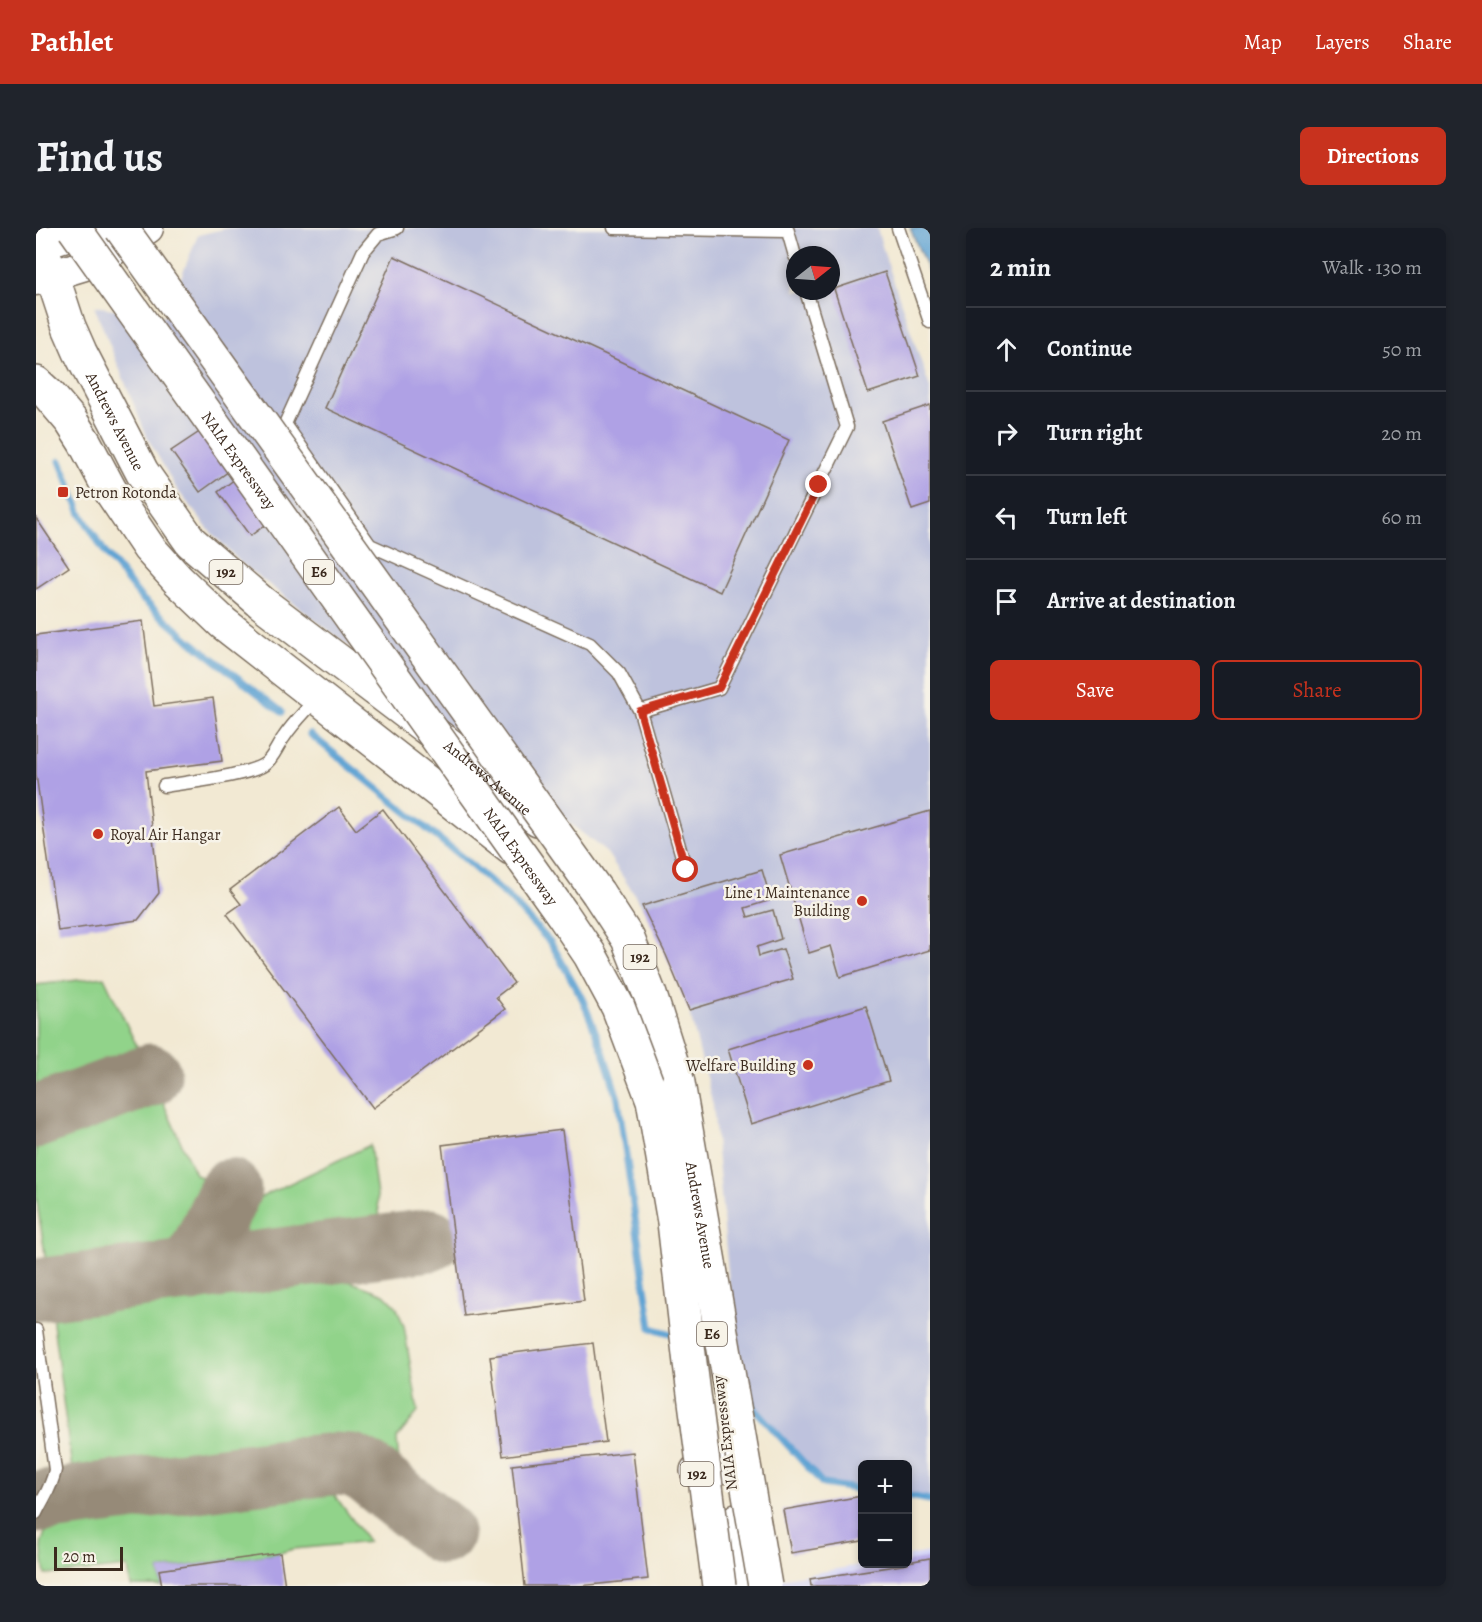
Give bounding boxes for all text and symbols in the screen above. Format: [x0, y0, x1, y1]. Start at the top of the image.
text: Pathlet [30, 23, 113, 61]
text: Map [1243, 28, 1282, 56]
text: Layers [1315, 28, 1370, 56]
text: Share [1403, 28, 1452, 56]
button: Directions [1300, 127, 1446, 185]
text: Find us [36, 128, 163, 185]
north arrow [786, 246, 840, 300]
text: 2 min [990, 250, 1051, 285]
text: Walk · 130 m [1323, 254, 1422, 281]
icon: ahead [990, 333, 1023, 366]
text: Continue [1047, 334, 1132, 364]
text: 50 m [1382, 336, 1422, 363]
street label: Andrews Avenue [80, 367, 149, 475]
street label: NAIA Expressway [196, 407, 281, 515]
icon: right [990, 417, 1023, 450]
text: Turn right [1047, 418, 1143, 448]
text: 20 m [1381, 420, 1422, 447]
route end [805, 471, 831, 497]
place label: Petron Rotonda [75, 482, 177, 504]
marker: Petron Rotonda [56, 485, 70, 499]
icon: left [990, 501, 1023, 534]
text: Turn left [1047, 502, 1127, 532]
text: 60 m [1382, 504, 1422, 531]
road number: 192 [210, 560, 243, 584]
road number: E6 [304, 560, 334, 584]
icon: arrive [990, 585, 1023, 618]
text: Arrive at destination [1047, 586, 1236, 616]
button: Save [990, 660, 1200, 720]
button: Share [1212, 660, 1422, 720]
street label: Andrews Avenue [438, 734, 536, 821]
street label: NAIA Expressway [478, 803, 563, 911]
place label: Royal Air Hangar [110, 824, 221, 846]
marker: Royal Air Hangar [91, 827, 105, 841]
route start [672, 856, 698, 882]
place label: Line 1 Maintenance Building [724, 882, 850, 922]
marker: Line 1 Maintenance Building [855, 894, 869, 908]
road number: 192 [624, 945, 656, 969]
place label: Welfare Building [685, 1055, 796, 1077]
marker: Welfare Building [801, 1058, 815, 1072]
street label: Andrews Avenue [680, 1159, 720, 1270]
road number: E6 [697, 1322, 727, 1346]
street label: NAIA Expressway [707, 1373, 743, 1492]
map controls [858, 1460, 912, 1568]
button: + [858, 1460, 912, 1514]
road number: 192 [680, 1462, 714, 1486]
button: − [858, 1514, 912, 1568]
scale bar [54, 1544, 123, 1572]
text: 20 m [63, 1546, 96, 1568]

